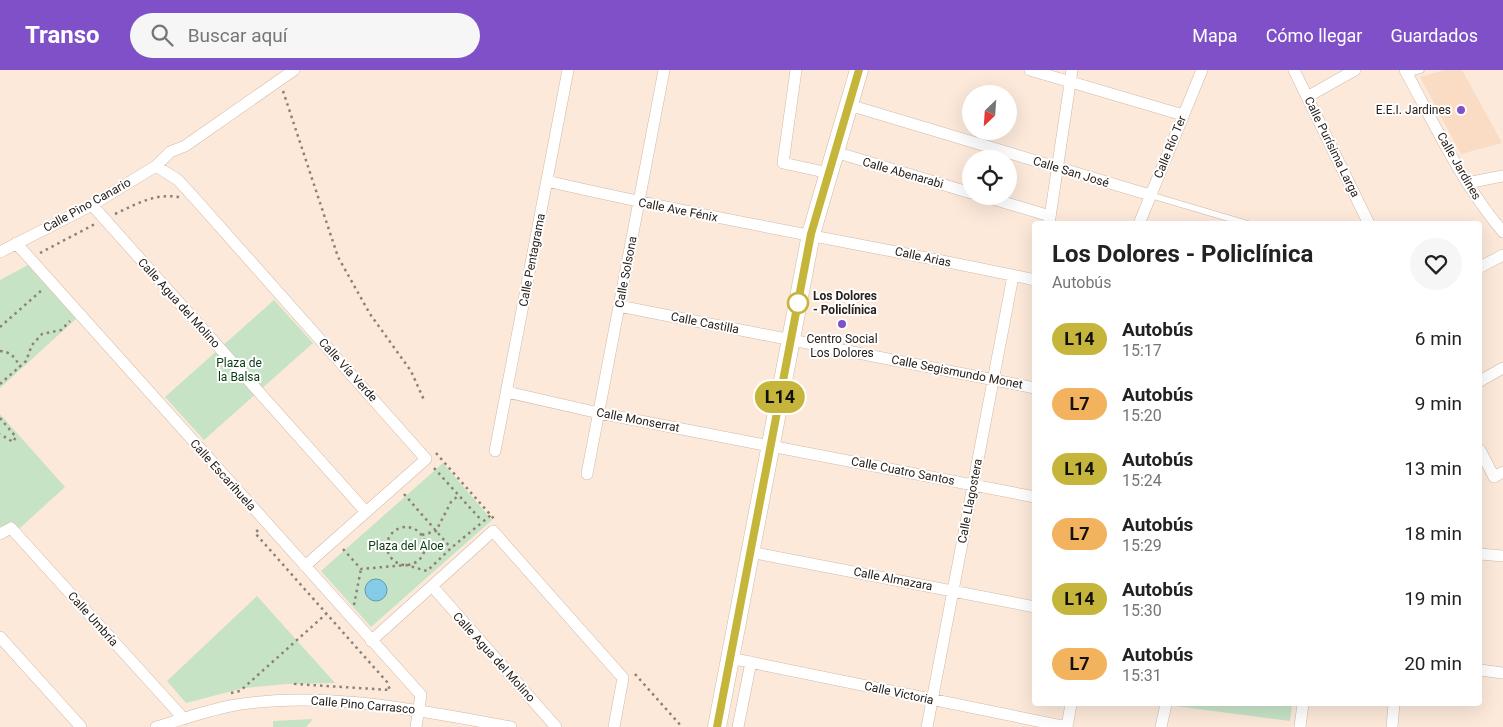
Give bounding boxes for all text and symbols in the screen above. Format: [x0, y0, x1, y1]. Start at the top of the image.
search box [130, 13, 480, 58]
text: Transo [25, 21, 100, 49]
icon: search [148, 21, 176, 49]
text: Buscar aquí [188, 24, 288, 47]
text: Mapa [1192, 25, 1238, 46]
text: Cómo llegar [1266, 25, 1362, 46]
text: Guardados [1390, 25, 1478, 46]
north arrow [962, 85, 1018, 140]
map controls [962, 85, 1017, 205]
street label: Calle Purísima Larga [1302, 94, 1362, 200]
place label: E.E.I. Jardines [1376, 103, 1451, 117]
marker: E.E.I. Jardines [1455, 104, 1467, 116]
street label: Calle Río Ter [1151, 114, 1189, 180]
street label: Calle Jardines [1434, 130, 1484, 202]
button: locate [962, 150, 1017, 205]
street label: Calle San José [1031, 154, 1111, 190]
street label: Calle Abenarabi [861, 155, 945, 191]
street label: Calle Pino Canario [41, 175, 133, 235]
street label: Calle Ave Fénix [637, 195, 719, 225]
street label: Calle Pentagrama [516, 212, 548, 308]
street label: Calle Solsona [612, 235, 640, 309]
button: heart [1410, 238, 1462, 290]
text: Los Dolores - Policlínica [1052, 240, 1313, 268]
street label: Calle Arias [894, 244, 952, 270]
street label: Calle Agua del Molino [135, 255, 223, 351]
text: Autobús [1052, 273, 1111, 292]
place label: Los Dolores - Policlínica [813, 289, 877, 317]
marker: Los Dolores - Policlínica [787, 292, 809, 314]
street label: Calle Castilla [670, 310, 740, 336]
marker: Centro Social Los Dolores [836, 318, 848, 330]
text: Autobús [1122, 318, 1193, 341]
text: 6 min [1415, 327, 1462, 350]
text: L14 [1064, 328, 1095, 349]
place label: Centro Social Los Dolores [806, 332, 878, 360]
street label: Calle Vía Verde [316, 335, 380, 405]
text: 15:17 [1122, 341, 1162, 360]
street label: Calle Segismundo Monet [890, 352, 1024, 392]
park label: Plaza de la Balsa [216, 356, 262, 384]
line badge: L14 [751, 381, 809, 413]
text: Autobús [1122, 383, 1193, 406]
text: L14 [765, 386, 795, 407]
text: 9 min [1415, 392, 1462, 415]
text: L7 [1069, 393, 1090, 414]
street label: Calle Monserrat [595, 405, 681, 435]
text: 15:20 [1122, 406, 1162, 425]
street label: Calle Escarihuela [187, 436, 259, 514]
text: Autobús [1122, 448, 1193, 471]
street label: Calle Cuatro Santos [850, 454, 956, 488]
text: 13 min [1404, 457, 1462, 480]
street label: Calle Llagostera [955, 458, 985, 544]
text: L14 [1064, 458, 1095, 479]
text: 15:24 [1122, 471, 1162, 490]
text: Autobús [1122, 513, 1193, 536]
text: 18 min [1404, 522, 1462, 545]
text: L7 [1069, 523, 1090, 544]
text: 15:29 [1122, 536, 1162, 555]
park label: Plaza del Aloe [368, 539, 444, 553]
street label: Calle Almazara [852, 564, 934, 594]
text: Autobús [1122, 578, 1193, 601]
text: 19 min [1404, 587, 1462, 610]
text: L14 [1064, 588, 1095, 609]
street label: Calle Umbría [65, 589, 121, 649]
text: 15:30 [1122, 601, 1162, 620]
street label: Calle Agua del Molino [450, 609, 538, 705]
text: Autobús [1122, 643, 1193, 666]
text: 20 min [1404, 652, 1462, 675]
text: L7 [1069, 653, 1090, 674]
text: 15:31 [1122, 666, 1162, 685]
street label: Calle Victoria [863, 679, 935, 707]
street label: Calle Pino Carrasco [310, 693, 416, 717]

